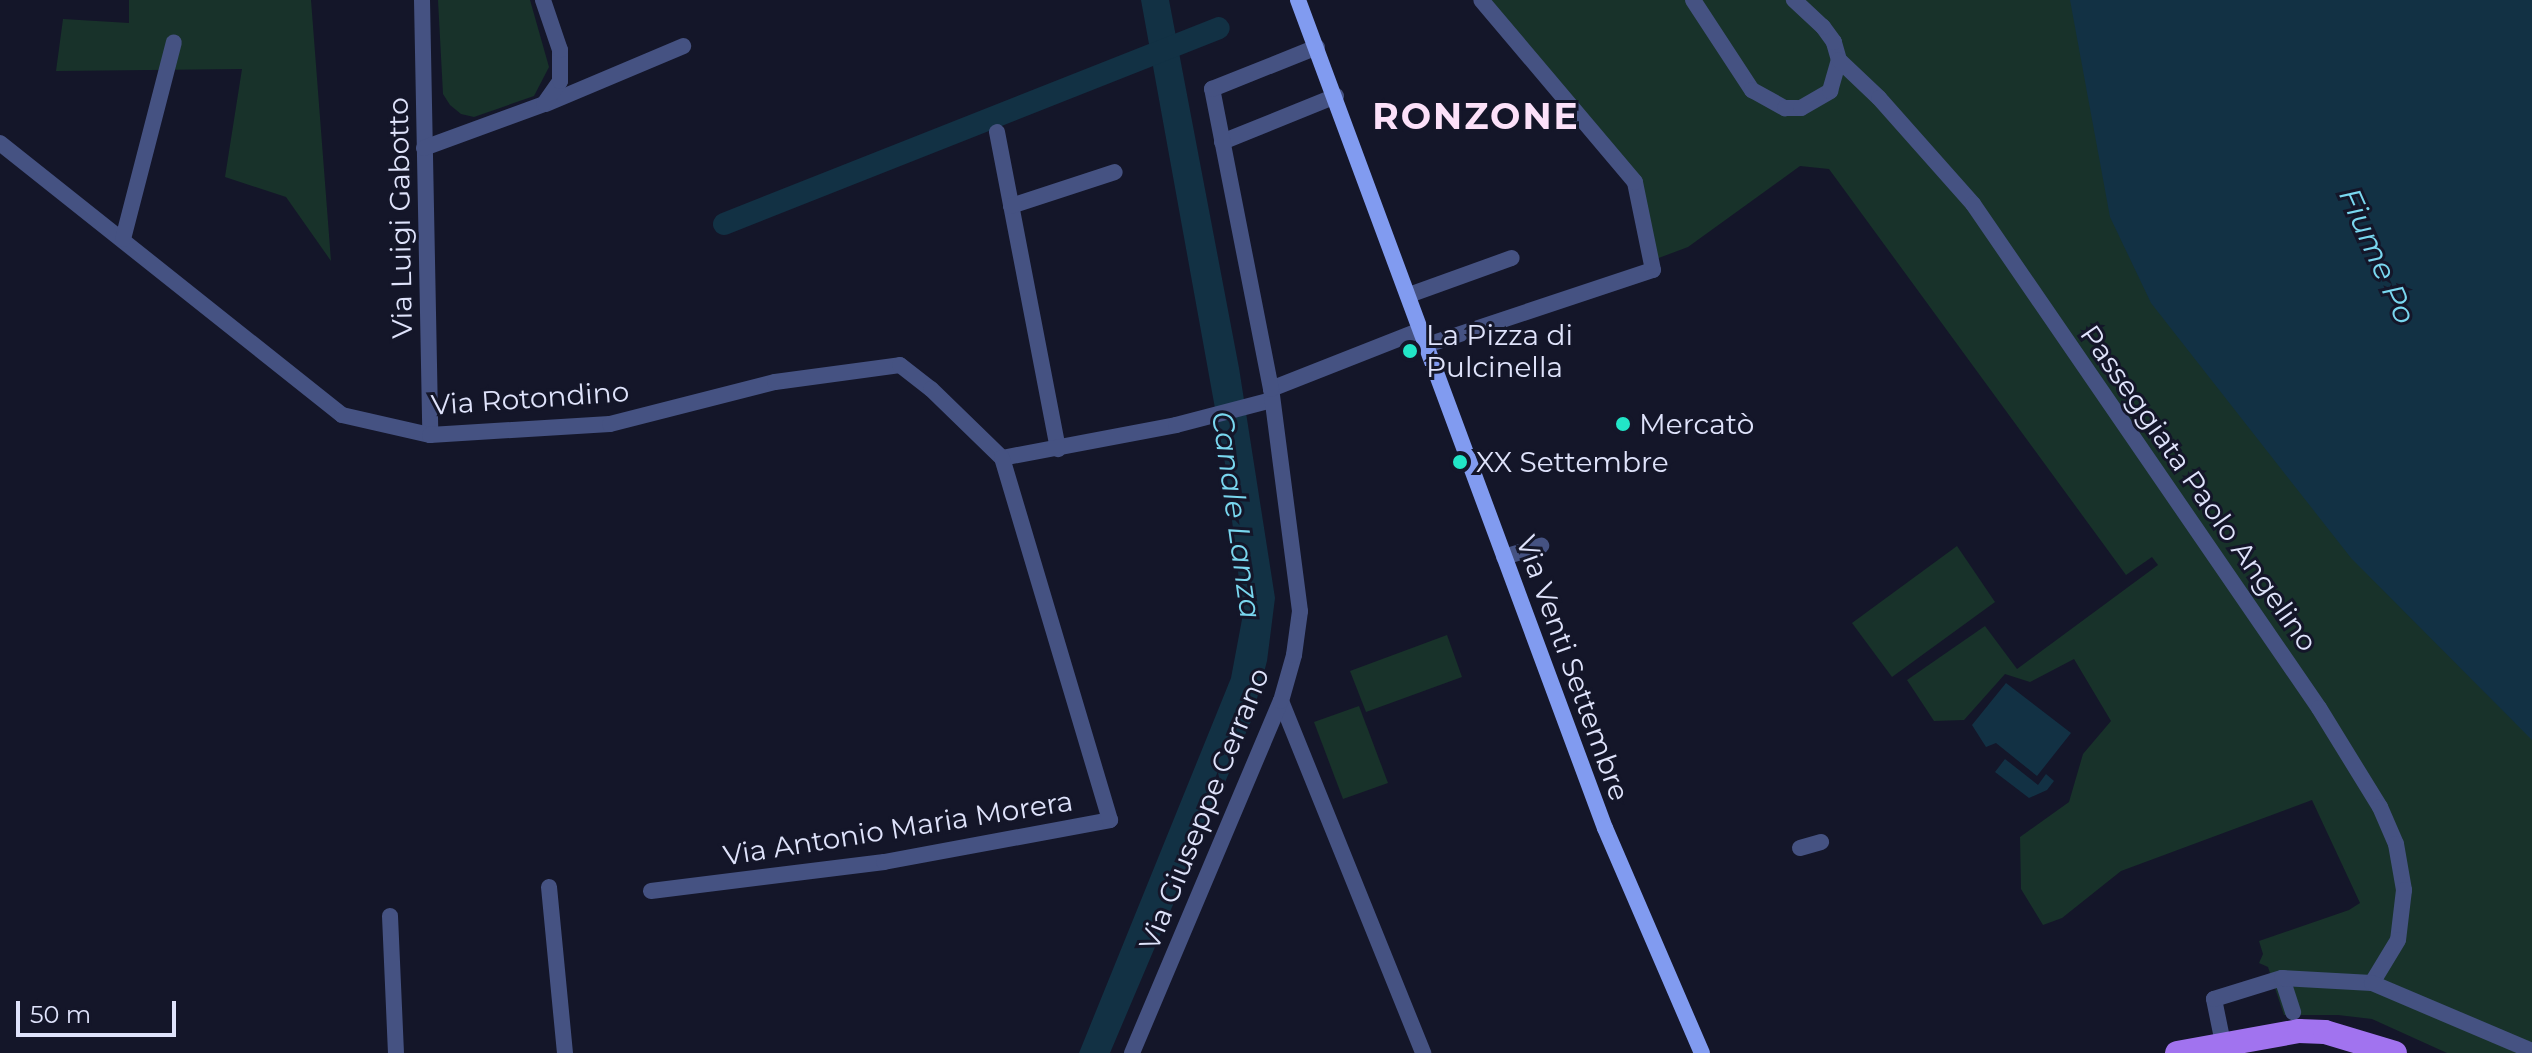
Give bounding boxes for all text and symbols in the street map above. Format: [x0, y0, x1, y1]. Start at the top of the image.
district label: RONZONE [1372, 95, 1580, 139]
street label: Via Luigi Gabotto [381, 97, 419, 339]
water label: Fiume Po [2331, 182, 2423, 330]
place label: La Pizza di Pulcinella [1426, 318, 1573, 384]
street label: Passeggiata Paolo Angelino [2073, 318, 2325, 658]
marker: La Pizza di Pulcinella [1401, 342, 1419, 360]
street label: Via Rotondino [430, 374, 630, 422]
place label: Mercatò [1639, 407, 1754, 441]
water label: Canale Lanza [1204, 409, 1268, 621]
marker: Mercatò [1614, 415, 1632, 433]
place label: XX Settembre [1476, 445, 1669, 479]
marker: XX Settembre [1451, 453, 1469, 471]
street label: Via Venti Settembre [1509, 531, 1637, 805]
street label: Via Giuseppe Cerrano [1132, 663, 1276, 955]
street label: Via Antonio Maria Morera [721, 784, 1075, 872]
scale bar [20, 985, 180, 1035]
text: 50 m [30, 1000, 91, 1029]

